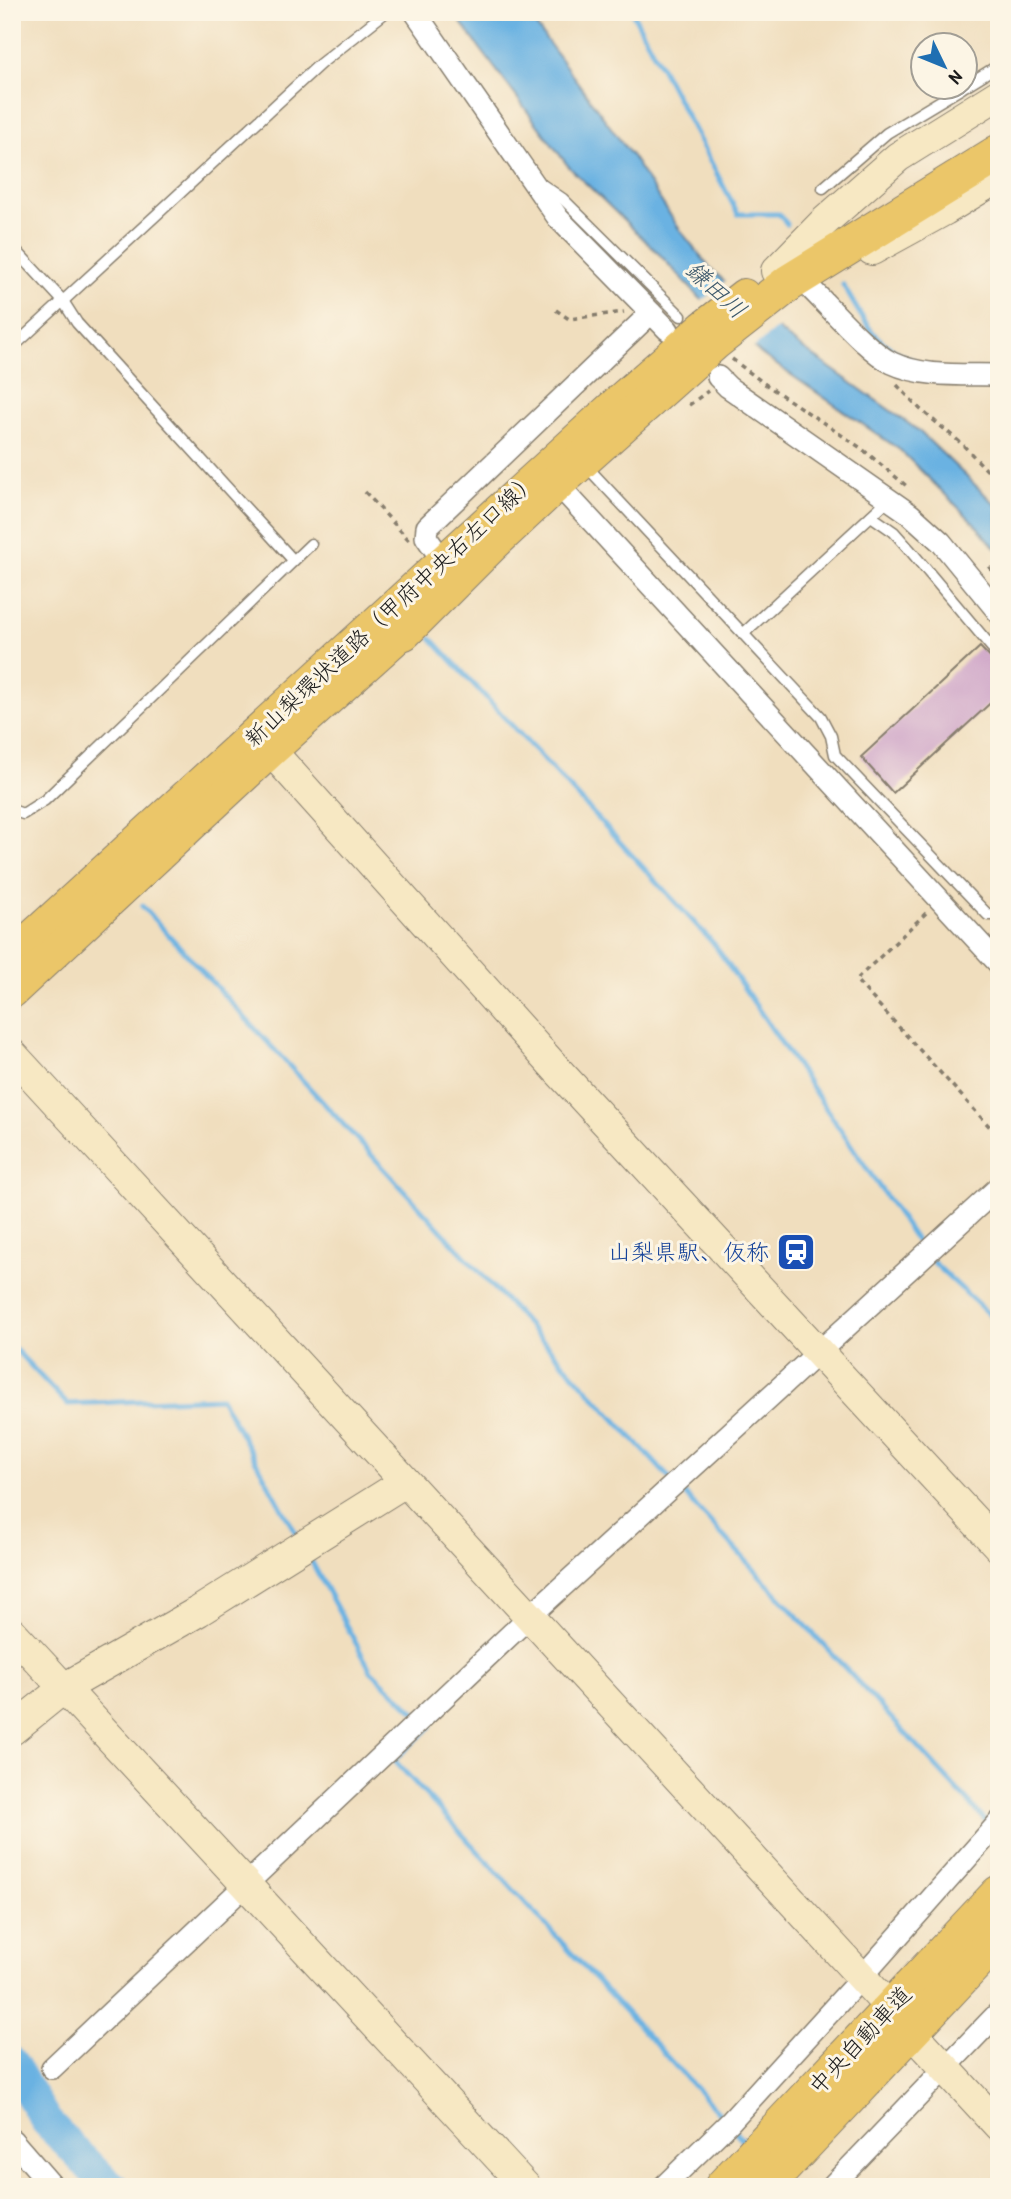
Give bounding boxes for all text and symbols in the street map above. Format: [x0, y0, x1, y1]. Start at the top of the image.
north arrow [909, 32, 979, 102]
text: N [943, 65, 969, 90]
water label: 鎌田川 [679, 253, 754, 325]
street label: 新山梨環状道路（甲府中央右左口線） [237, 464, 544, 753]
station icon: 山梨県駅、仮称 [775, 1231, 817, 1273]
place label: 山梨県駅、仮称 [608, 1236, 769, 1267]
street label: 中央自動車道 [801, 1979, 918, 2101]

